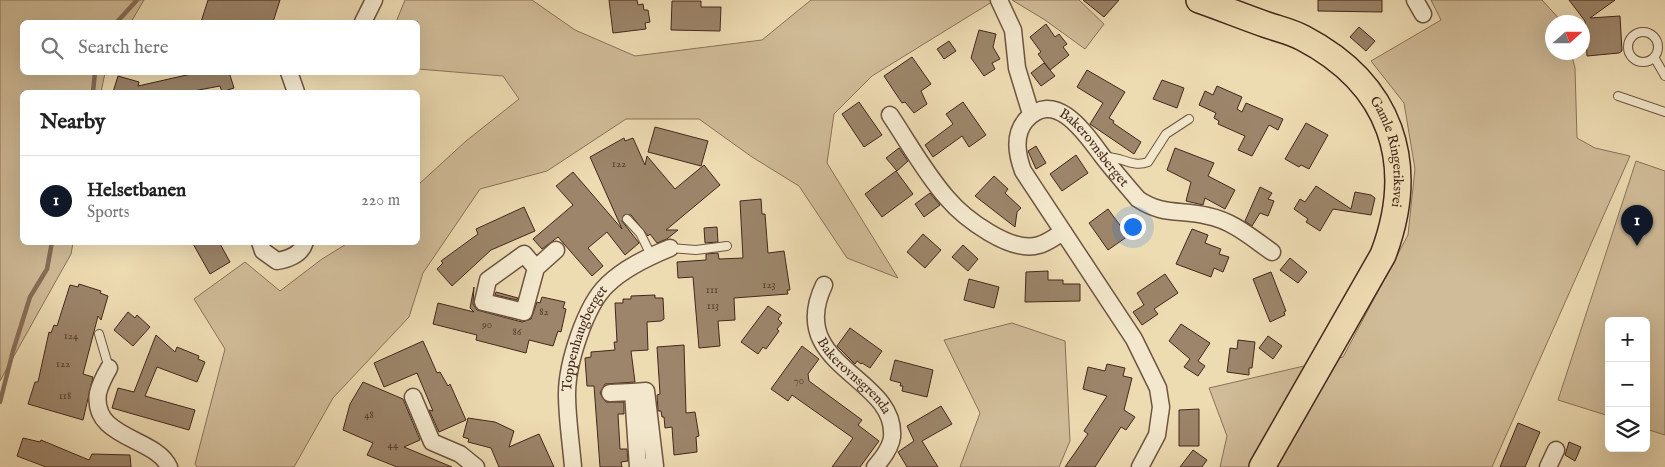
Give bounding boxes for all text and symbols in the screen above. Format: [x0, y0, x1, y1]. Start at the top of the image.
north arrow [1545, 15, 1590, 60]
search box [20, 20, 420, 75]
icon: search [38, 34, 66, 62]
text: Search here [78, 36, 169, 60]
street label: Gamle Ringeriksvei [1365, 93, 1407, 209]
street label: Bakerovnsberget [1056, 104, 1133, 191]
text: Nearby [40, 109, 105, 136]
house number: 122 [612, 157, 626, 171]
text: Helsetbanen [87, 179, 186, 203]
text: 1 [53, 191, 59, 211]
text: 220 m [361, 191, 400, 211]
text: Sports [87, 203, 129, 223]
pin: 1 [1621, 205, 1653, 246]
your location [1120, 214, 1146, 240]
house number: 123 [762, 278, 776, 292]
street label: Toppenhaugberget [558, 281, 612, 392]
house number: 111 [706, 283, 718, 297]
house number: 113 [707, 299, 719, 313]
house number: 82 [539, 305, 549, 319]
map controls [1605, 317, 1650, 452]
button: + [1605, 317, 1650, 362]
house number: 90 [481, 318, 492, 332]
house number: 86 [513, 325, 522, 339]
house number: 124 [64, 329, 79, 343]
street label: Bakerovnsgrenda [813, 334, 896, 418]
house number: 122 [56, 357, 70, 371]
button: − [1605, 362, 1650, 407]
house number: 70 [794, 374, 804, 388]
house number: 118 [59, 389, 71, 403]
button: layers [1605, 407, 1650, 452]
house number: 48 [364, 408, 374, 422]
house number: 44 [388, 438, 399, 452]

